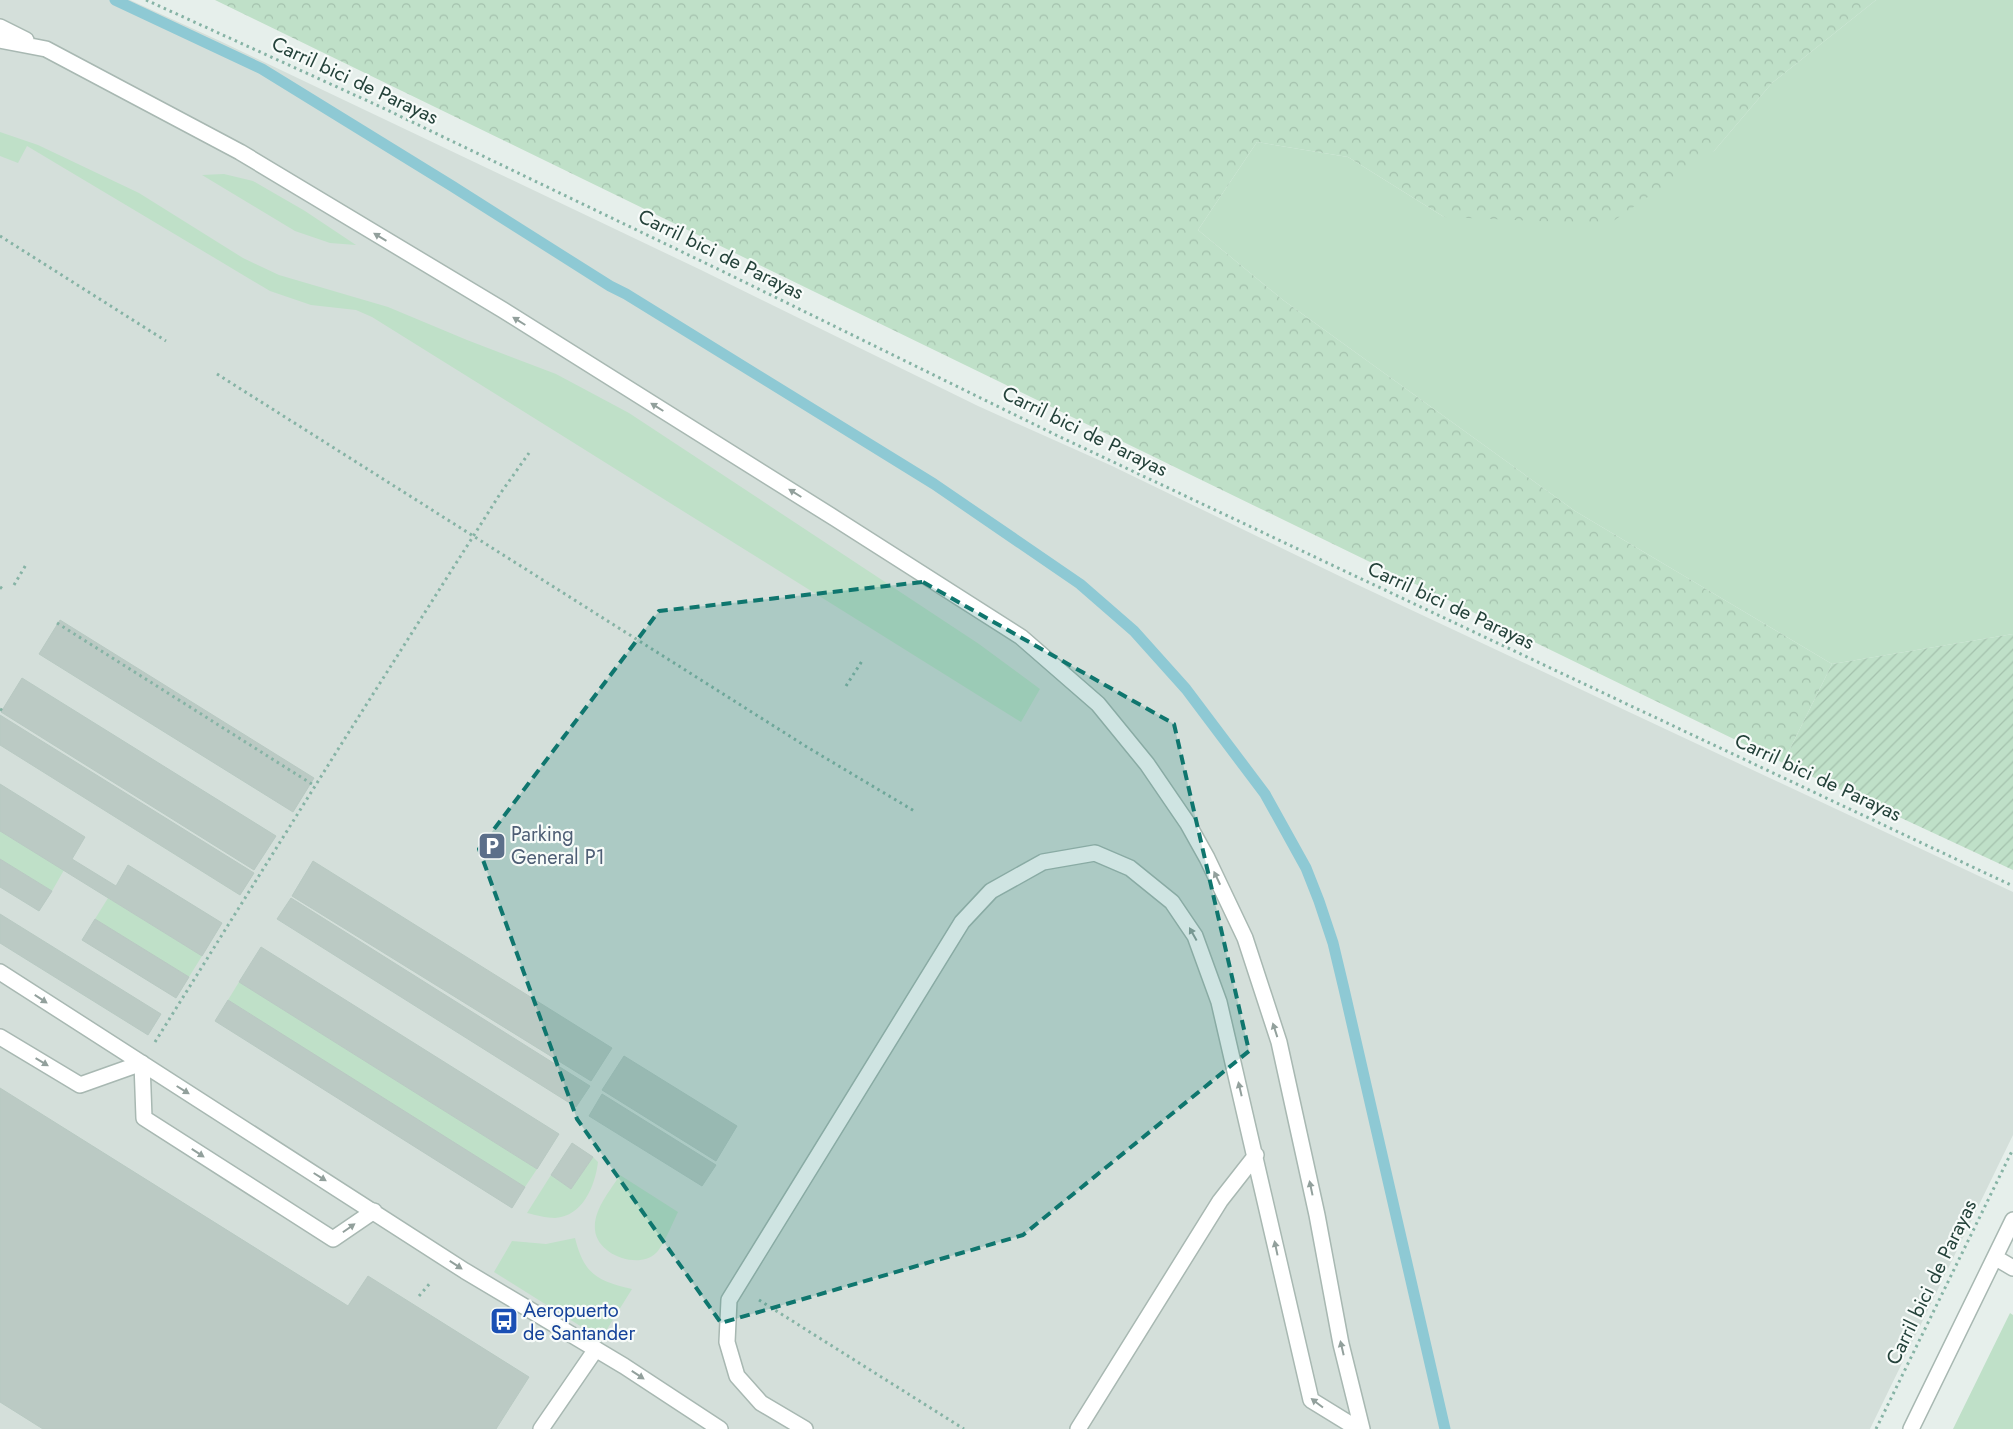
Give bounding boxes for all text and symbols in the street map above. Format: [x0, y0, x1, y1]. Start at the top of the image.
street label: Carril bici de Parayas [267, 29, 443, 132]
street label: Carril bici de Parayas [633, 202, 808, 307]
one-way arrow [374, 232, 387, 241]
one-way arrow [513, 316, 526, 325]
street label: Carril bici de Parayas [997, 379, 1172, 484]
one-way arrow [651, 402, 664, 411]
one-way arrow [788, 488, 802, 497]
street label: Carril bici de Parayas [1363, 554, 1539, 657]
street label: Carril bici de Parayas [1730, 726, 1906, 829]
place label: Parking General P1 [511, 820, 605, 872]
parking icon: Parking General P1 [477, 831, 507, 861]
one-way arrow [1213, 871, 1221, 886]
one-way arrow [1189, 927, 1197, 942]
one-way arrow [34, 994, 48, 1003]
one-way arrow [1271, 1022, 1279, 1037]
one-way arrow [35, 1058, 48, 1067]
one-way arrow [1236, 1082, 1244, 1097]
one-way arrow [176, 1085, 189, 1094]
one-way arrow [191, 1148, 204, 1158]
one-way arrow [313, 1172, 327, 1181]
one-way arrow [1307, 1181, 1315, 1196]
street label: Carril bici de Parayas [1879, 1195, 1984, 1370]
one-way arrow [342, 1223, 356, 1233]
one-way arrow [1272, 1240, 1280, 1255]
one-way arrow [450, 1260, 463, 1270]
place label: Aeropuerto de Santander [523, 1296, 635, 1348]
bus stop icon: Aeropuerto de Santander [489, 1306, 519, 1336]
one-way arrow [1338, 1340, 1346, 1355]
one-way arrow [631, 1370, 644, 1380]
one-way arrow [1310, 1398, 1324, 1408]

